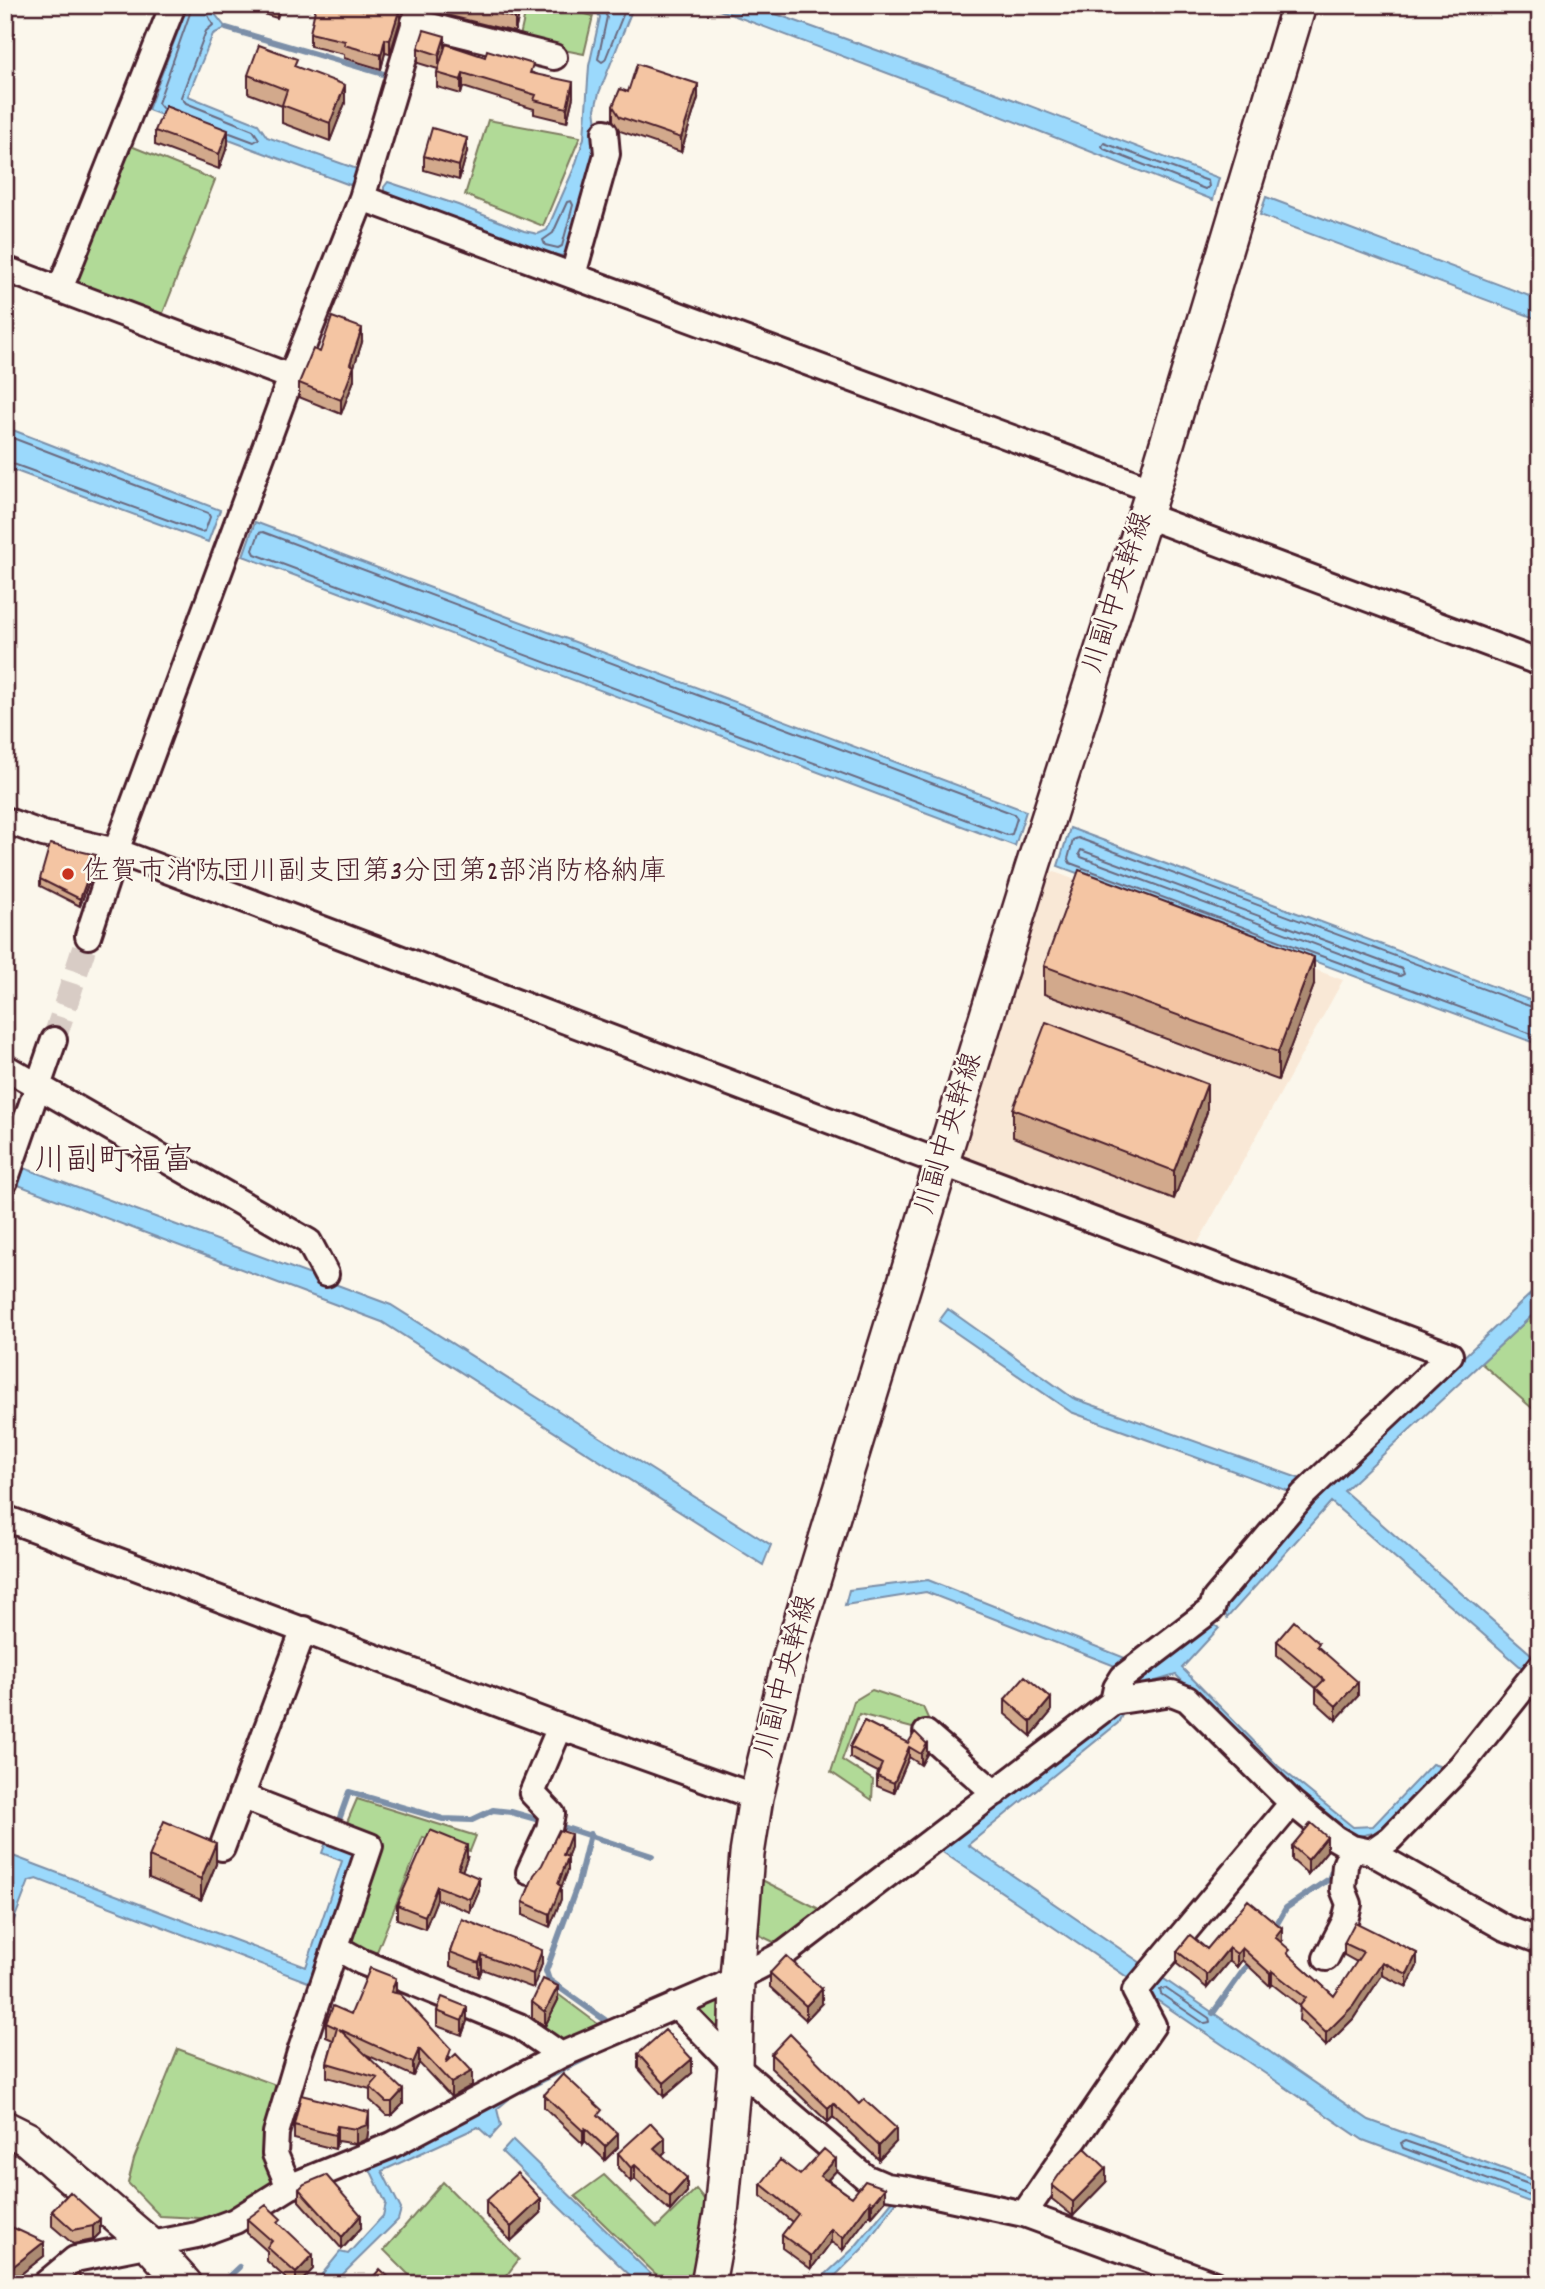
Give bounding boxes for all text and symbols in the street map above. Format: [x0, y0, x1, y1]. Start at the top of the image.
street label: 川副中央幹線 [1075, 507, 1165, 679]
place label: 佐賀市消防団川副支団第3分団第2部消防格納庫 [82, 854, 667, 894]
marker: 佐賀市消防団川副支団第3分団第2部消防格納庫 [60, 866, 76, 882]
street label: 川副中央幹線 [907, 1048, 995, 1220]
district label: 川副町福富 [34, 1140, 194, 1186]
street label: 川副中央幹線 [747, 1591, 829, 1763]

